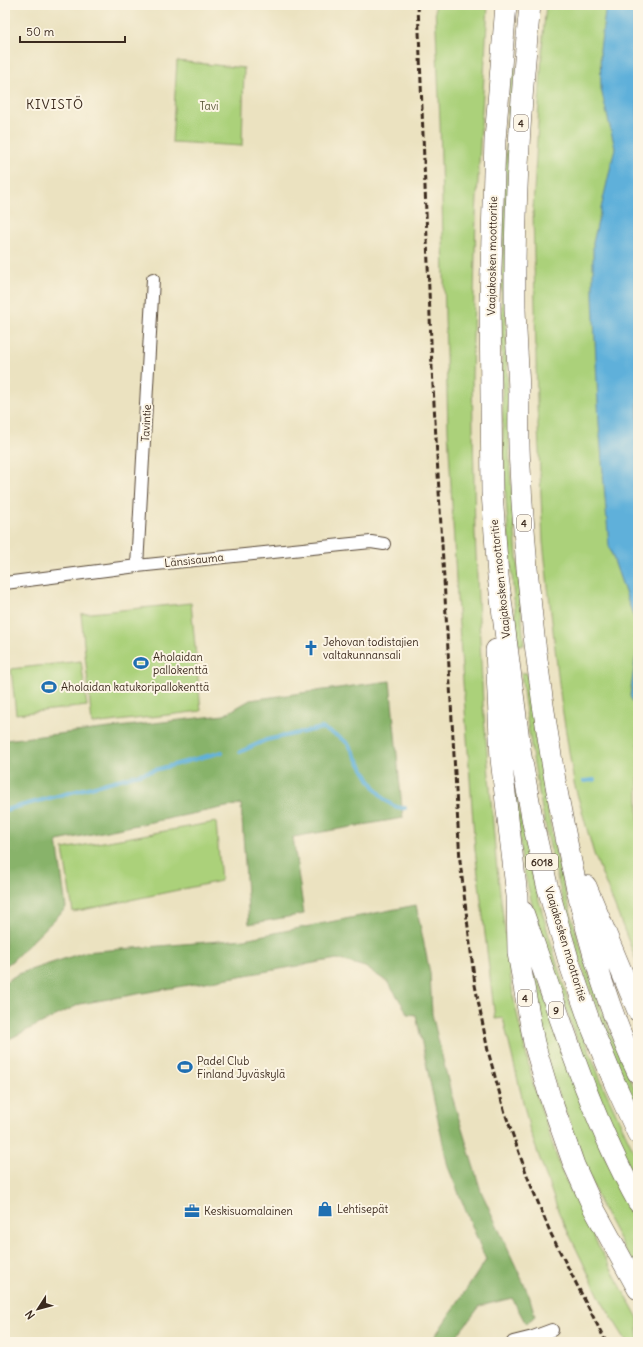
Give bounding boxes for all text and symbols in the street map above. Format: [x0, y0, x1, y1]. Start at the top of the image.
scale bar [20, 18, 125, 44]
text: 50 m [26, 24, 55, 39]
district label: KIVISTÖ [26, 95, 84, 113]
park label: Tavi [199, 99, 219, 113]
road number: 4 [514, 115, 528, 131]
street label: Vaajakosken moottoritie [484, 196, 500, 316]
street label: Tavintie [138, 404, 154, 442]
road number: 4 [517, 515, 531, 531]
street label: Vaajakosken moottoritie [487, 519, 513, 639]
street label: Länsisauma [164, 550, 224, 570]
place label: Jehovan todistajien valtakunnansali [323, 635, 419, 662]
church icon: Jehovan todistajien valtakunnansali [302, 639, 320, 657]
place label: Aholaidan pallokenttä [153, 650, 208, 677]
sports icon: Aholaidan pallokenttä [132, 654, 150, 672]
sports icon: Aholaidan katukoripallokenttä [40, 678, 58, 696]
place label: Aholaidan katukoripallokenttä [61, 680, 209, 694]
road number: 6018 [526, 854, 558, 870]
street label: Vaajakosken moottoritie [542, 885, 590, 1003]
road number: 4 [518, 990, 532, 1006]
road number: 9 [549, 1002, 563, 1018]
place label: Padel Club Finland Jyväskylä [197, 1054, 285, 1081]
sports icon: Padel Club Finland Jyväskylä [176, 1058, 194, 1076]
shop icon: Lehtisepät [316, 1200, 334, 1218]
office icon: Keskisuomalainen [183, 1202, 201, 1220]
place label: Lehtisepät [337, 1202, 388, 1216]
place label: Keskisuomalainen [204, 1204, 293, 1218]
north arrow [18, 1289, 58, 1329]
text: N [22, 1308, 38, 1322]

